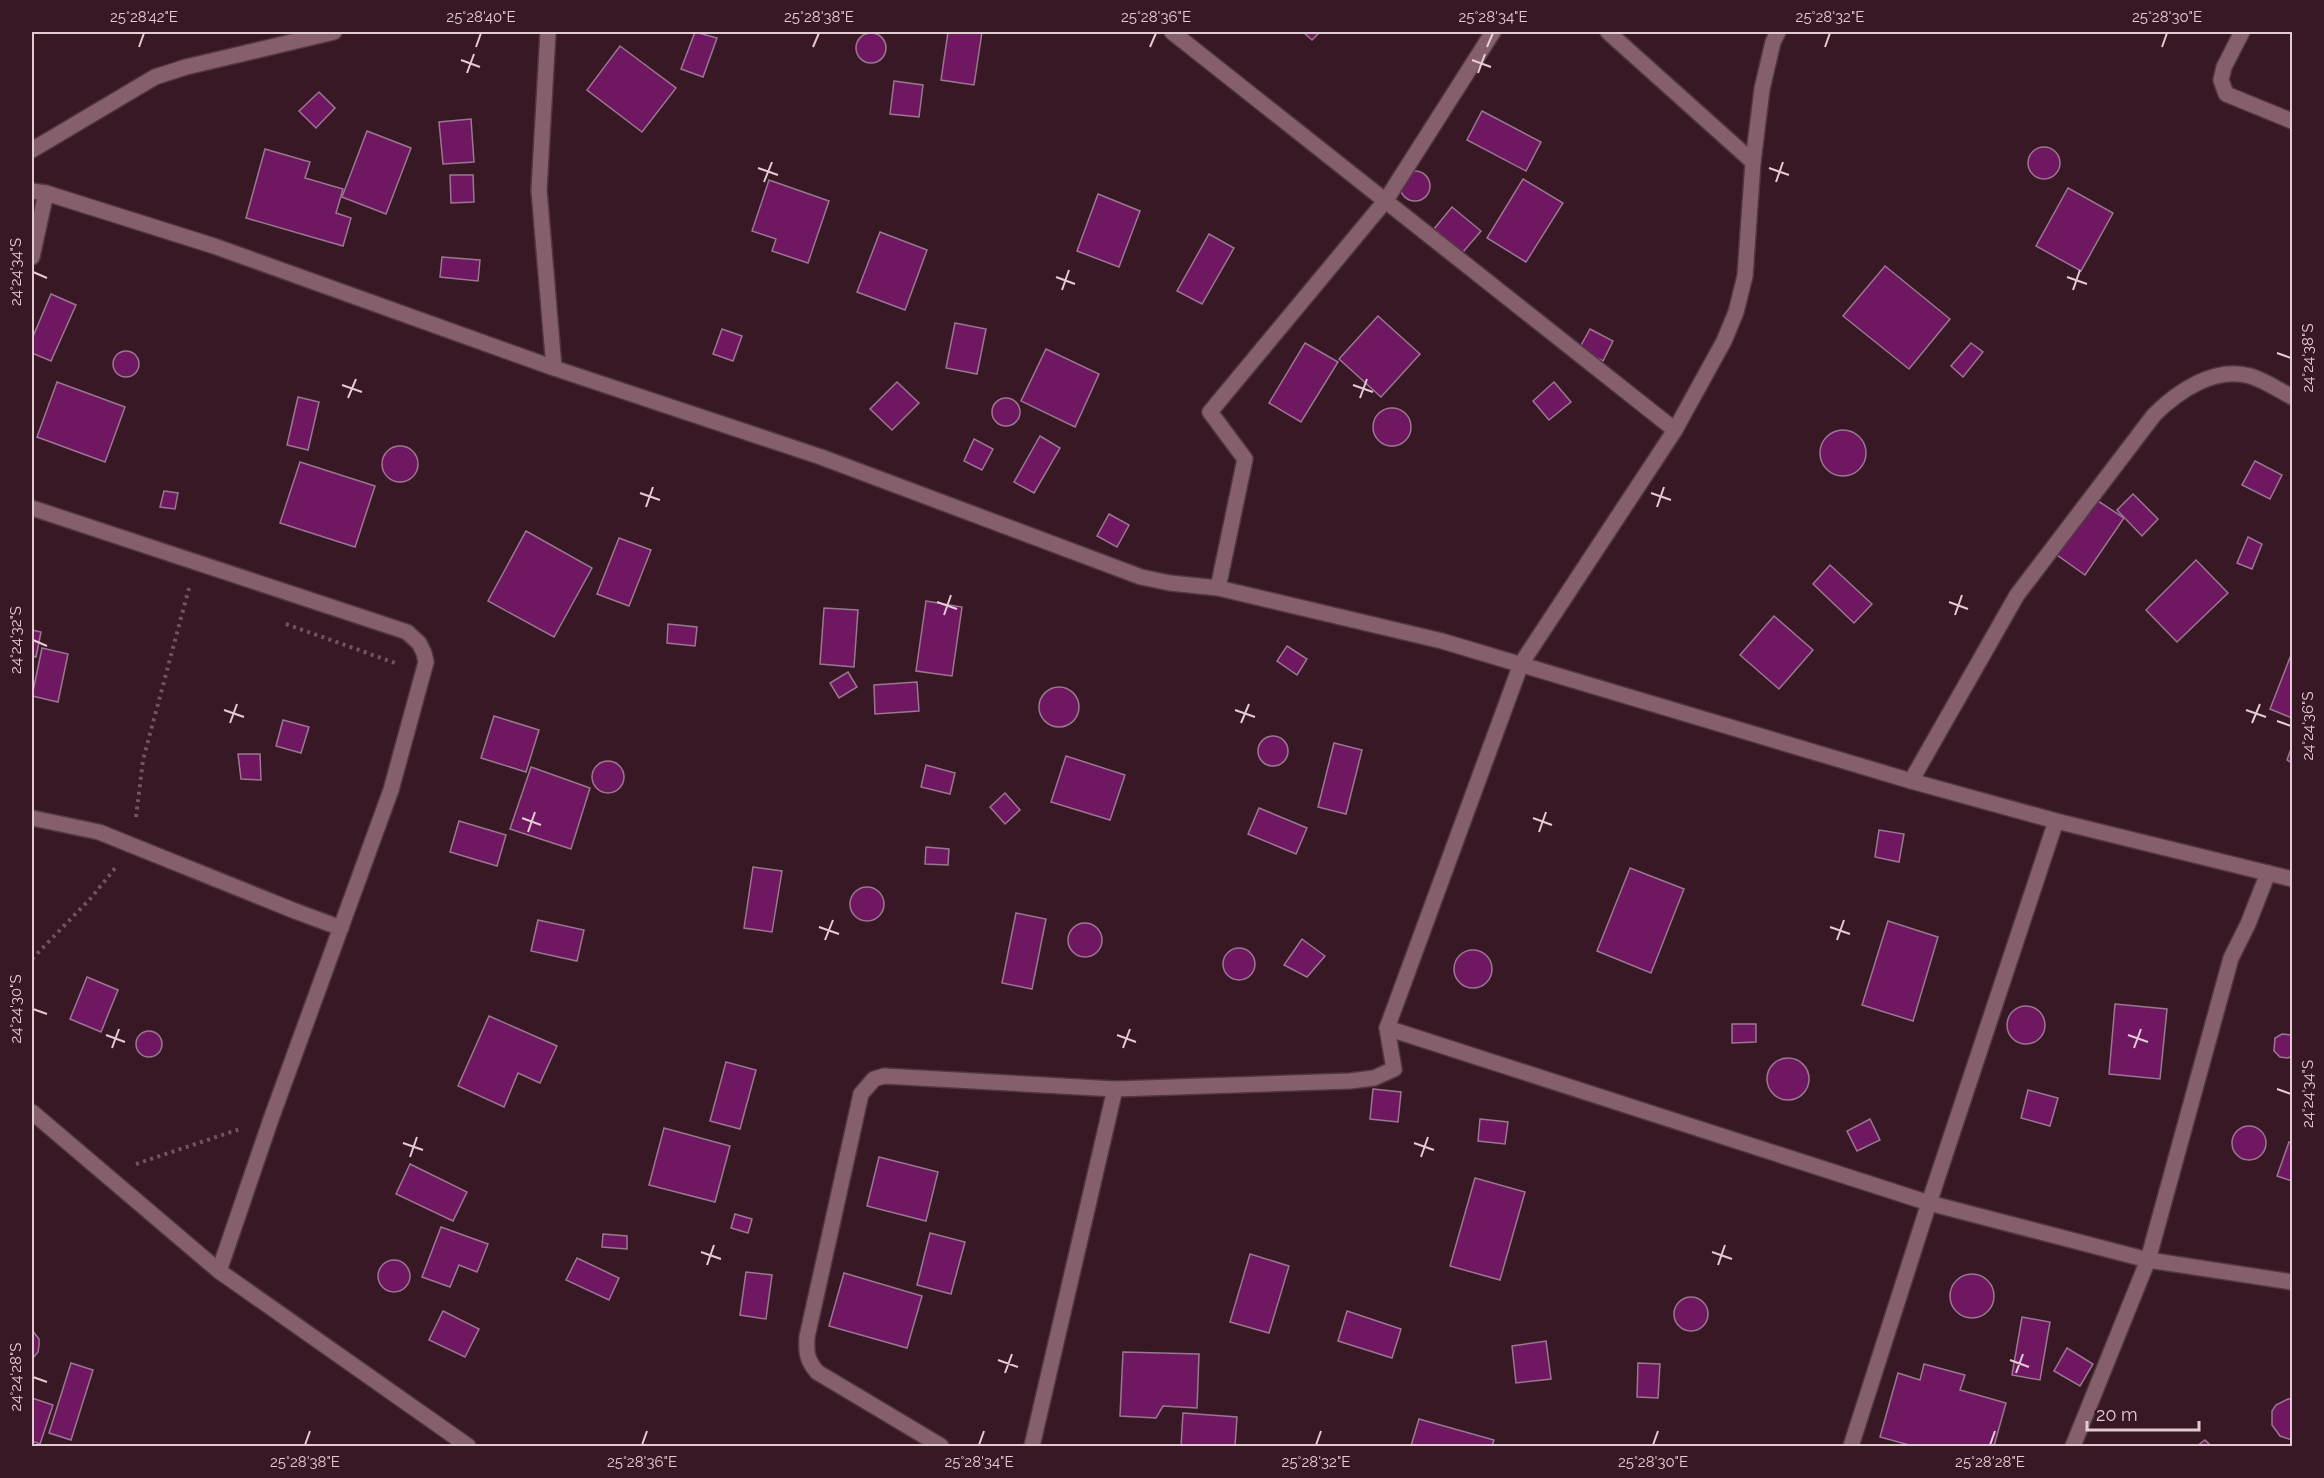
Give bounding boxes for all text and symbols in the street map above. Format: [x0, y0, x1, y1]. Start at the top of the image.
text: 25°28'42"E [110, 8, 178, 26]
text: 25°28'40"E [446, 8, 516, 26]
text: 25°28'38"E [784, 8, 854, 26]
text: 25°28'36"E [1121, 8, 1191, 26]
text: 25°28'34"E [1458, 8, 1528, 26]
text: 25°28'32"E [1796, 8, 1864, 26]
text: 25°28'30"E [2132, 8, 2202, 26]
text: 24°24'34"S [7, 238, 25, 306]
text: 24°24'38"S [2299, 324, 2317, 392]
text: 24°24'32"S [7, 606, 25, 674]
text: 24°24'36"S [2299, 691, 2317, 761]
text: 24°24'30"S [7, 974, 25, 1044]
text: 24°24'34"S [2299, 1060, 2317, 1128]
text: 24°24'28"S [7, 1343, 25, 1411]
scale bar [2087, 1394, 2200, 1432]
text: 20 m [2096, 1404, 2138, 1425]
text: 25°28'38"E [270, 1453, 340, 1471]
text: 25°28'36"E [607, 1453, 677, 1471]
text: 25°28'34"E [944, 1453, 1014, 1471]
text: 25°28'32"E [1282, 1453, 1350, 1471]
text: 25°28'30"E [1618, 1453, 1688, 1471]
text: 25°28'28"E [1955, 1453, 2025, 1471]

